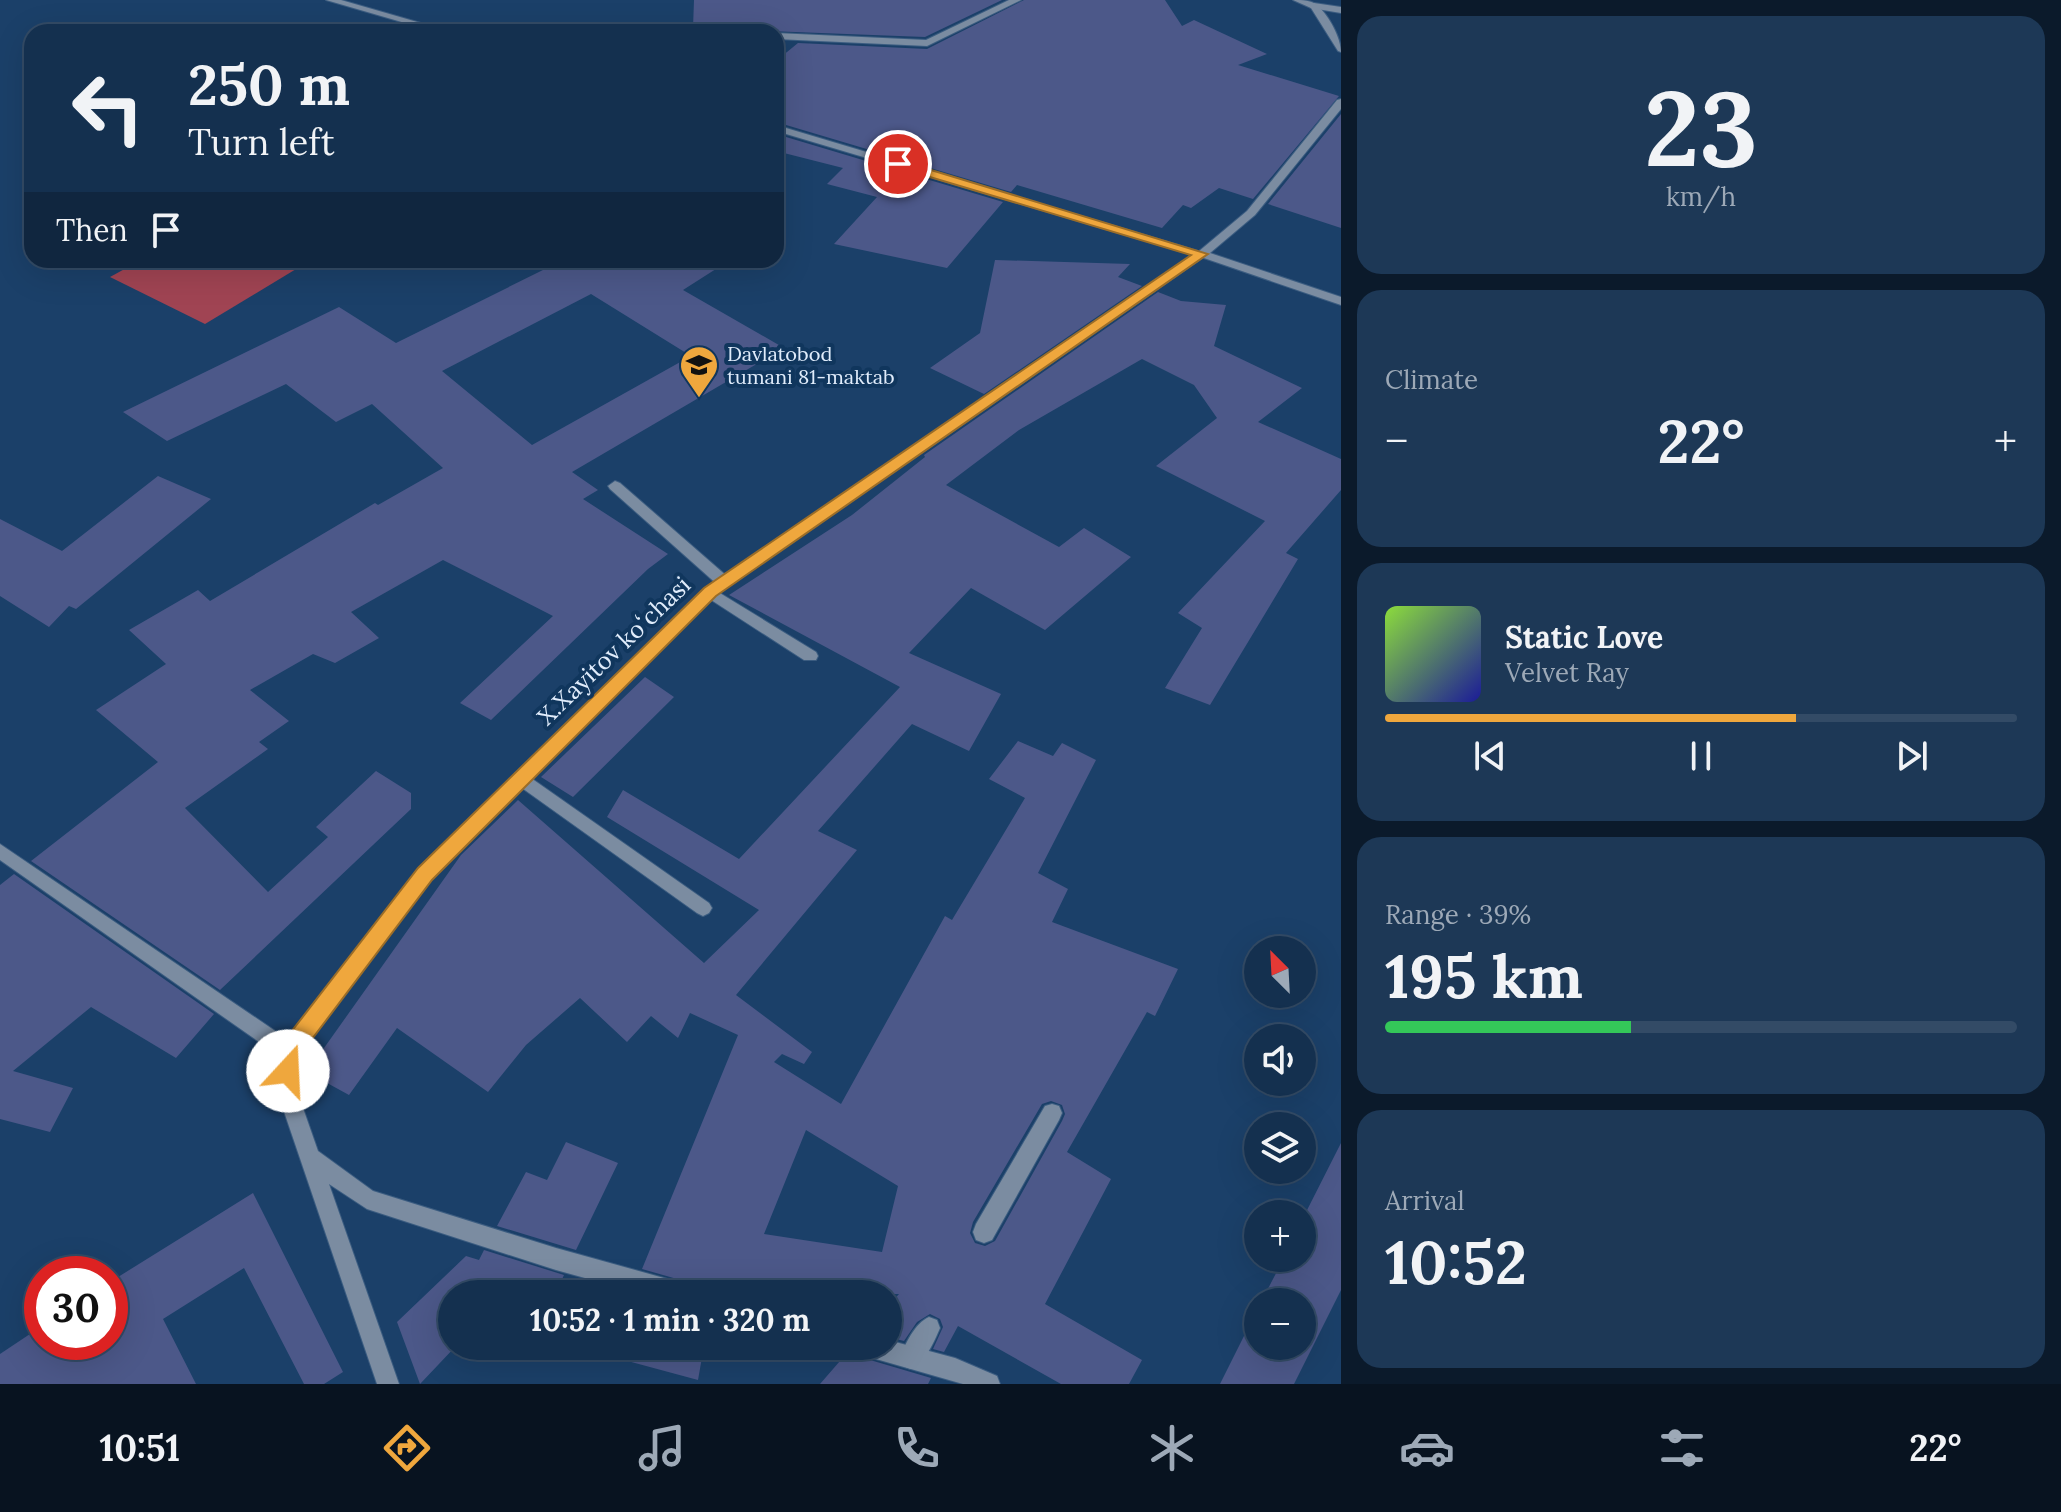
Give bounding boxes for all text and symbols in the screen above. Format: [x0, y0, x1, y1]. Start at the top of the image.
text: 250 m [188, 49, 350, 120]
icon: left [56, 56, 160, 160]
text: 23 [1644, 61, 1758, 194]
text: Turn left [188, 119, 335, 165]
pin [864, 130, 932, 198]
icon: arrive [876, 142, 920, 186]
text: km/h [1666, 180, 1736, 213]
icon: arrive [144, 208, 188, 252]
text: Then [56, 211, 128, 249]
place label: Davlatobod tumani 81-maktab [727, 341, 895, 389]
school or university icon: Davlatobod tumani 81-maktab [678, 344, 720, 399]
text: Climate [1385, 363, 1478, 396]
text: 22° [1658, 403, 1744, 479]
text: − [1385, 413, 1408, 469]
text: + [1994, 413, 2017, 469]
street label: X.Xayitov koʻchasi [530, 570, 697, 732]
text: Static Love [1505, 618, 1663, 656]
text: Velvet Ray [1505, 656, 1629, 689]
icon: previous [1468, 734, 1512, 778]
icon: pause [1679, 734, 1723, 778]
icon: next [1890, 734, 1934, 778]
text: Range · 39% [1385, 898, 1531, 931]
north arrow [1244, 936, 1316, 1008]
map controls [1244, 936, 1316, 1360]
text: 195 km [1385, 938, 1583, 1014]
button: sound [1244, 1024, 1316, 1096]
position arrow [246, 1029, 330, 1113]
button: layers [1244, 1112, 1316, 1184]
text: Arrival [1385, 1184, 1464, 1217]
button: + [1244, 1200, 1316, 1272]
text: 10:52 [1385, 1224, 1527, 1300]
speed limit sign: 30 [24, 1256, 128, 1360]
button: − [1244, 1288, 1316, 1360]
text: 10:52 · 1 min · 320 m [530, 1301, 810, 1339]
icon: directions [379, 1420, 435, 1476]
icon: music [634, 1420, 690, 1476]
icon: phone [889, 1420, 945, 1476]
icon: climate [1144, 1420, 1200, 1476]
icon: car [1399, 1420, 1455, 1476]
icon: filters [1654, 1420, 1710, 1476]
text: 10:51 [100, 1425, 180, 1471]
text: 22° [1909, 1425, 1961, 1471]

